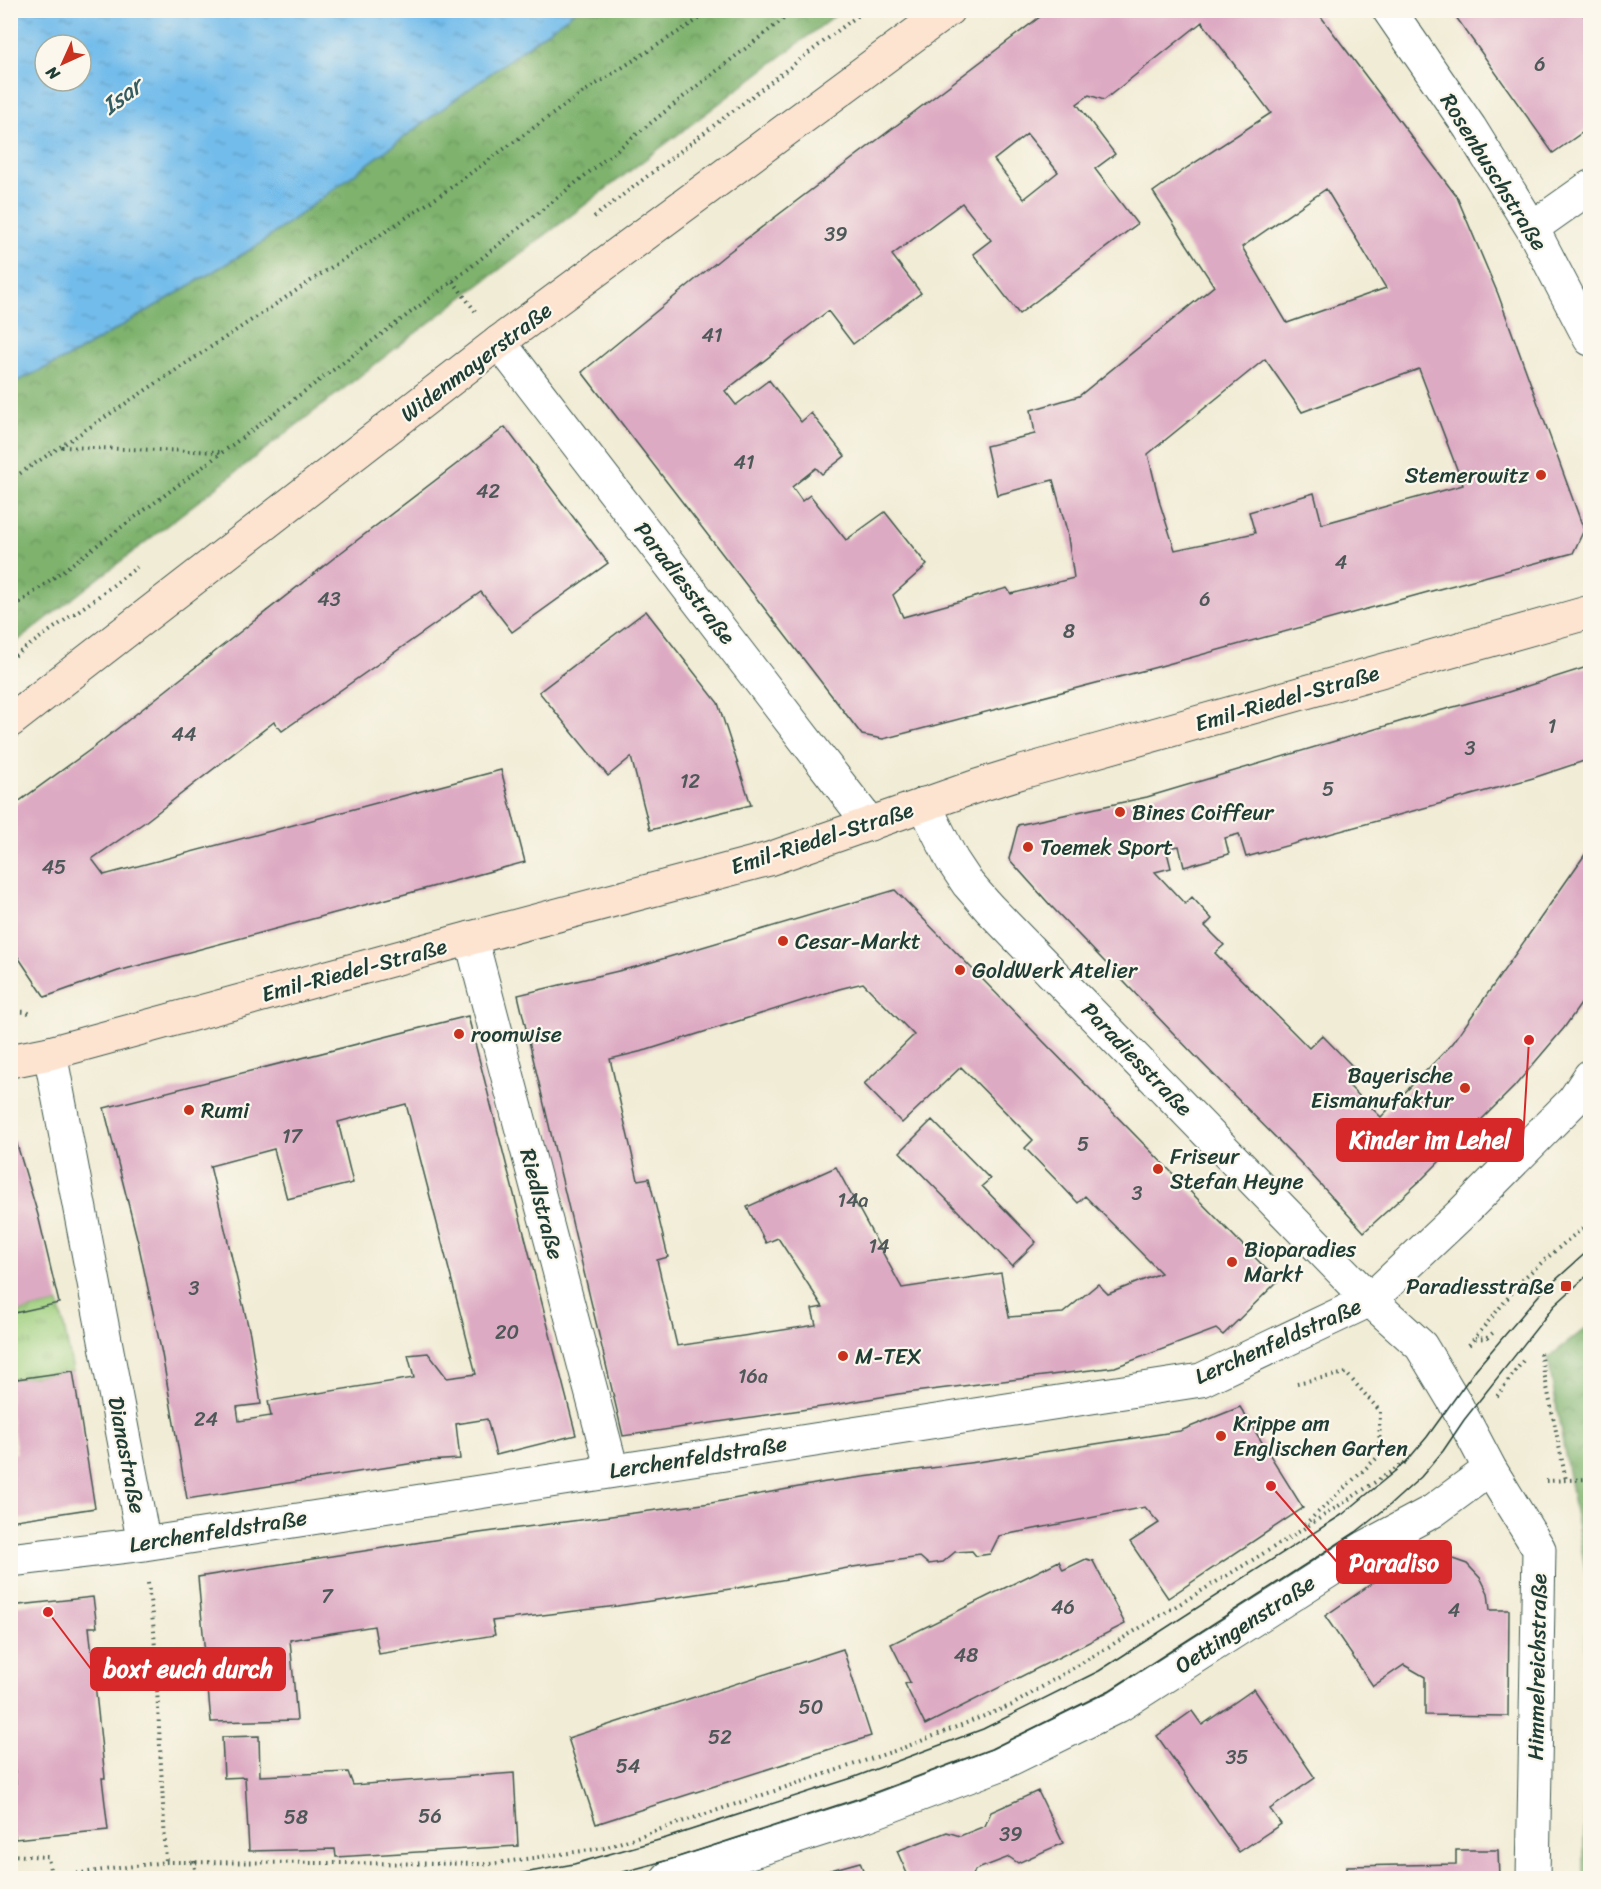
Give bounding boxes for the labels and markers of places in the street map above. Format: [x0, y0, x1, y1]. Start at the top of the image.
place label: Stemerowitz [1405, 456, 1530, 495]
marker: Stemerowitz [1534, 468, 1548, 482]
place label: Bines Coiffeur [1132, 793, 1275, 832]
marker: Bines Coiffeur [1113, 805, 1127, 819]
place label: Toemek Sport [1040, 828, 1173, 867]
marker: Toemek Sport [1021, 840, 1035, 854]
place label: Cesar-Markt [795, 922, 921, 961]
marker: Cesar-Markt [776, 934, 790, 948]
place label: GoldWerk Atelier [972, 951, 1139, 990]
marker: GoldWerk Atelier [953, 963, 967, 977]
place label: roomwise [471, 1015, 562, 1054]
marker: roomwise [452, 1027, 466, 1041]
place label: Bayerische Eismanufaktur [1311, 1056, 1455, 1120]
marker: Bayerische Eismanufaktur [1458, 1081, 1472, 1095]
place label: Rumi [201, 1091, 250, 1130]
marker: Rumi [182, 1103, 196, 1117]
callout: Kinder im Lehel [1337, 1119, 1523, 1161]
place label: Friseur Stefan Heyne [1170, 1137, 1304, 1201]
marker: Friseur Stefan Heyne [1151, 1162, 1165, 1176]
place label: Bioparadies Markt [1244, 1230, 1357, 1294]
marker: Bioparadies Markt [1225, 1255, 1239, 1269]
place label: Paradiesstraße [1406, 1267, 1554, 1306]
marker: Paradiesstraße [1559, 1279, 1573, 1293]
place label: M-TEX [855, 1337, 922, 1376]
marker: M-TEX [836, 1349, 850, 1363]
place label: Krippe am Englischen Garten [1233, 1404, 1408, 1468]
marker: Krippe am Englischen Garten [1214, 1429, 1228, 1443]
callout: Paradiso [1337, 1541, 1451, 1583]
callout: boxt euch durch [91, 1648, 285, 1690]

